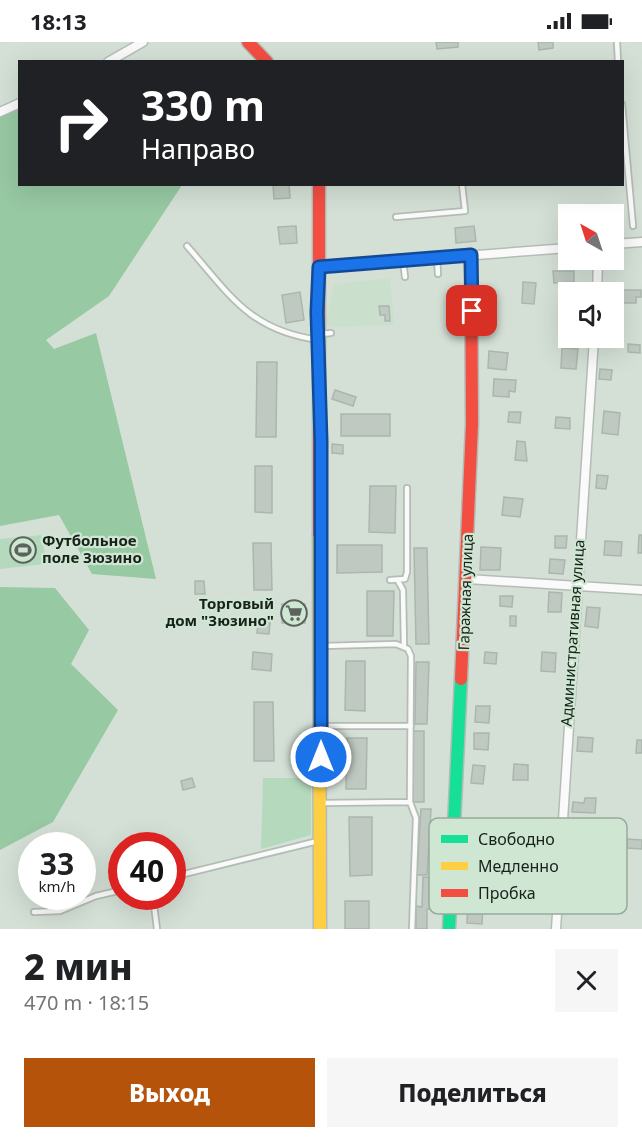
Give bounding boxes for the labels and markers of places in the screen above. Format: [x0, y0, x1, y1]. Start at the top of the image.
pin [446, 285, 497, 336]
place label: Футбольное поле Зюзино [42, 530, 142, 567]
sports icon: Футбольное поле Зюзино [8, 535, 38, 565]
place label: Торговый дом "Зюзино" [166, 593, 274, 630]
supermarket icon: Торговый дом "Зюзино" [279, 598, 309, 628]

